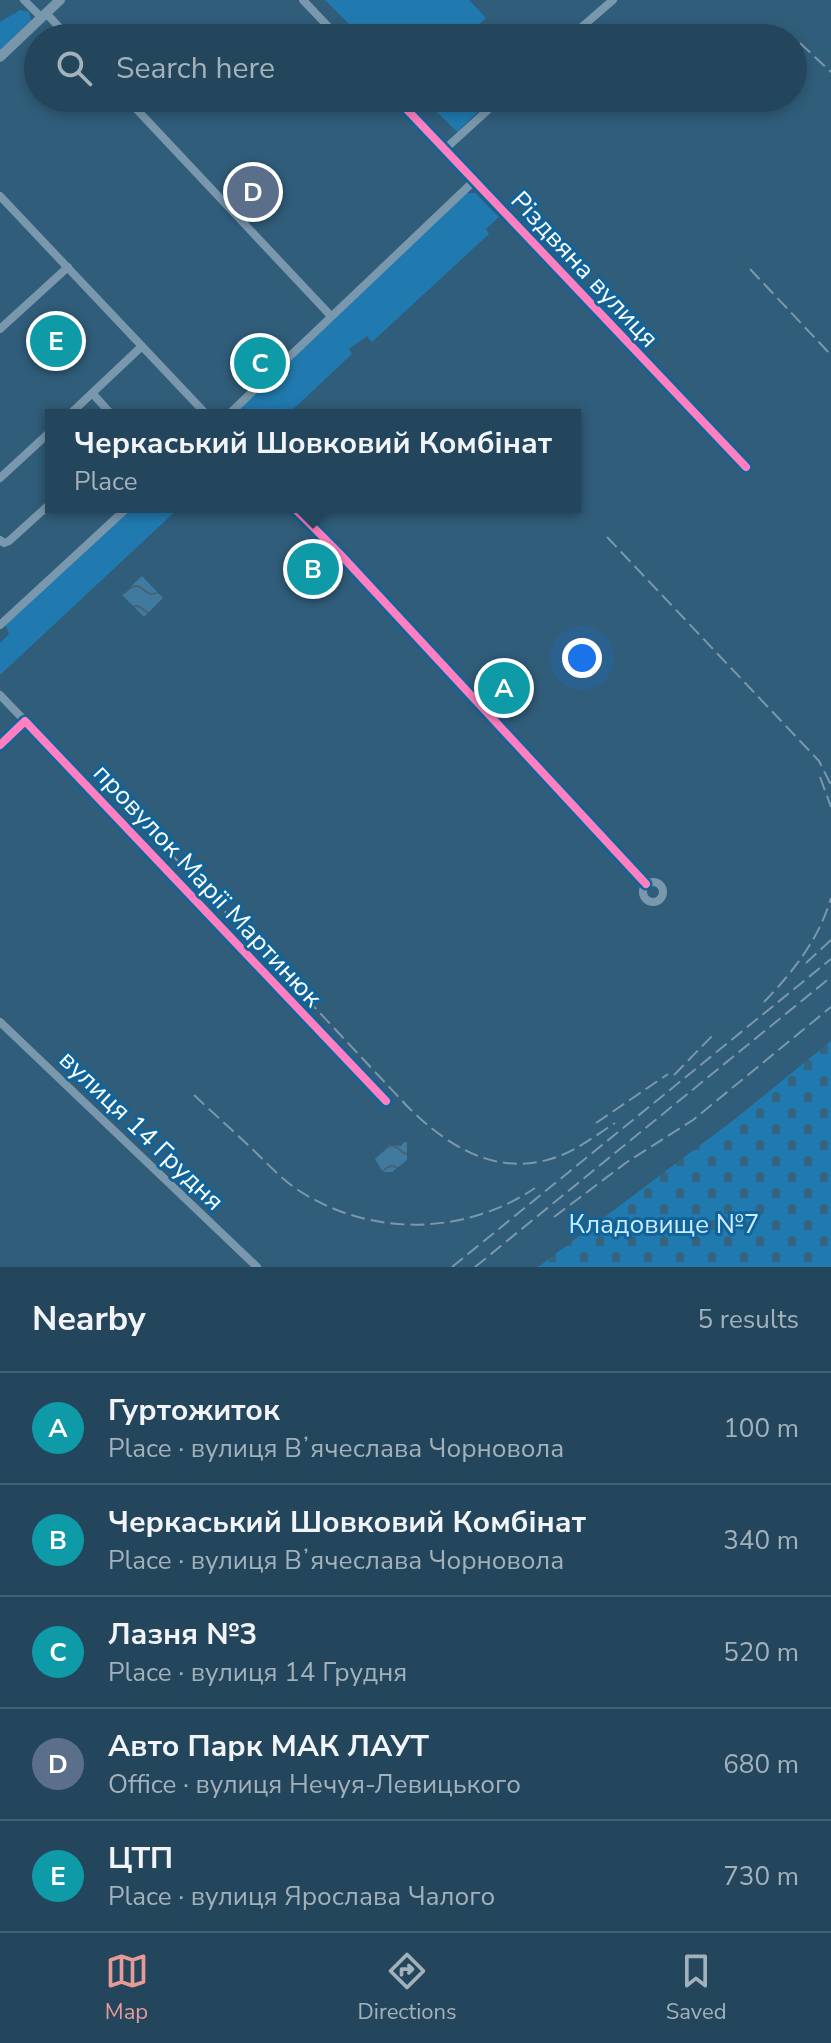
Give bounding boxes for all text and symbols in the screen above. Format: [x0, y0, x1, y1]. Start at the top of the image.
search box [24, 24, 807, 112]
icon: search [52, 46, 96, 90]
text: Search here [116, 48, 275, 89]
pin: D [227, 162, 279, 222]
street label: Різдвяна вулиця [503, 183, 666, 355]
pin: E [30, 311, 82, 371]
pin: C [234, 333, 286, 393]
popup [45, 409, 581, 513]
text: Черкаський Шовковий Комбінат [74, 423, 552, 464]
text: Place [74, 464, 138, 499]
pin: B [287, 539, 339, 599]
your location [562, 638, 602, 678]
pin: A [478, 658, 530, 718]
street label: провулок Марії Мартинюк [85, 756, 330, 1015]
street label: вулиця 14 Грудня [52, 1043, 232, 1218]
park label: Кладовище №7 [569, 1207, 759, 1242]
text: Nearby [32, 1296, 146, 1342]
text: 5 results [698, 1302, 799, 1337]
text: Гуртожиток [108, 1390, 280, 1431]
text: A [48, 1411, 68, 1446]
text: 100 m [723, 1411, 799, 1446]
text: Place · вулиця Вʼячеслава Чорновола [108, 1431, 564, 1466]
text: Черкаський Шовковий Комбінат [108, 1502, 586, 1543]
text: B [49, 1523, 67, 1558]
text: 340 m [723, 1523, 799, 1558]
text: Place · вулиця Вʼячеслава Чорновола [108, 1543, 564, 1578]
text: Лазня №3 [108, 1614, 257, 1655]
text: C [49, 1635, 67, 1670]
text: 520 m [723, 1635, 799, 1670]
text: Place · вулиця 14 Грудня [108, 1655, 407, 1690]
text: Авто Парк МАК ЛАУТ [108, 1726, 429, 1767]
text: D [48, 1747, 68, 1782]
text: 680 m [723, 1747, 799, 1782]
text: Office · вулиця Нечуя-Левицького [108, 1767, 521, 1802]
text: ЦТП [108, 1838, 173, 1879]
text: E [50, 1859, 66, 1894]
text: 730 m [723, 1859, 799, 1894]
text: Place · вулиця Ярослава Чалого [108, 1879, 495, 1914]
tab: Map [105, 1949, 149, 2027]
tab: Directions [358, 1949, 457, 2027]
tab: Saved [666, 1949, 726, 2027]

